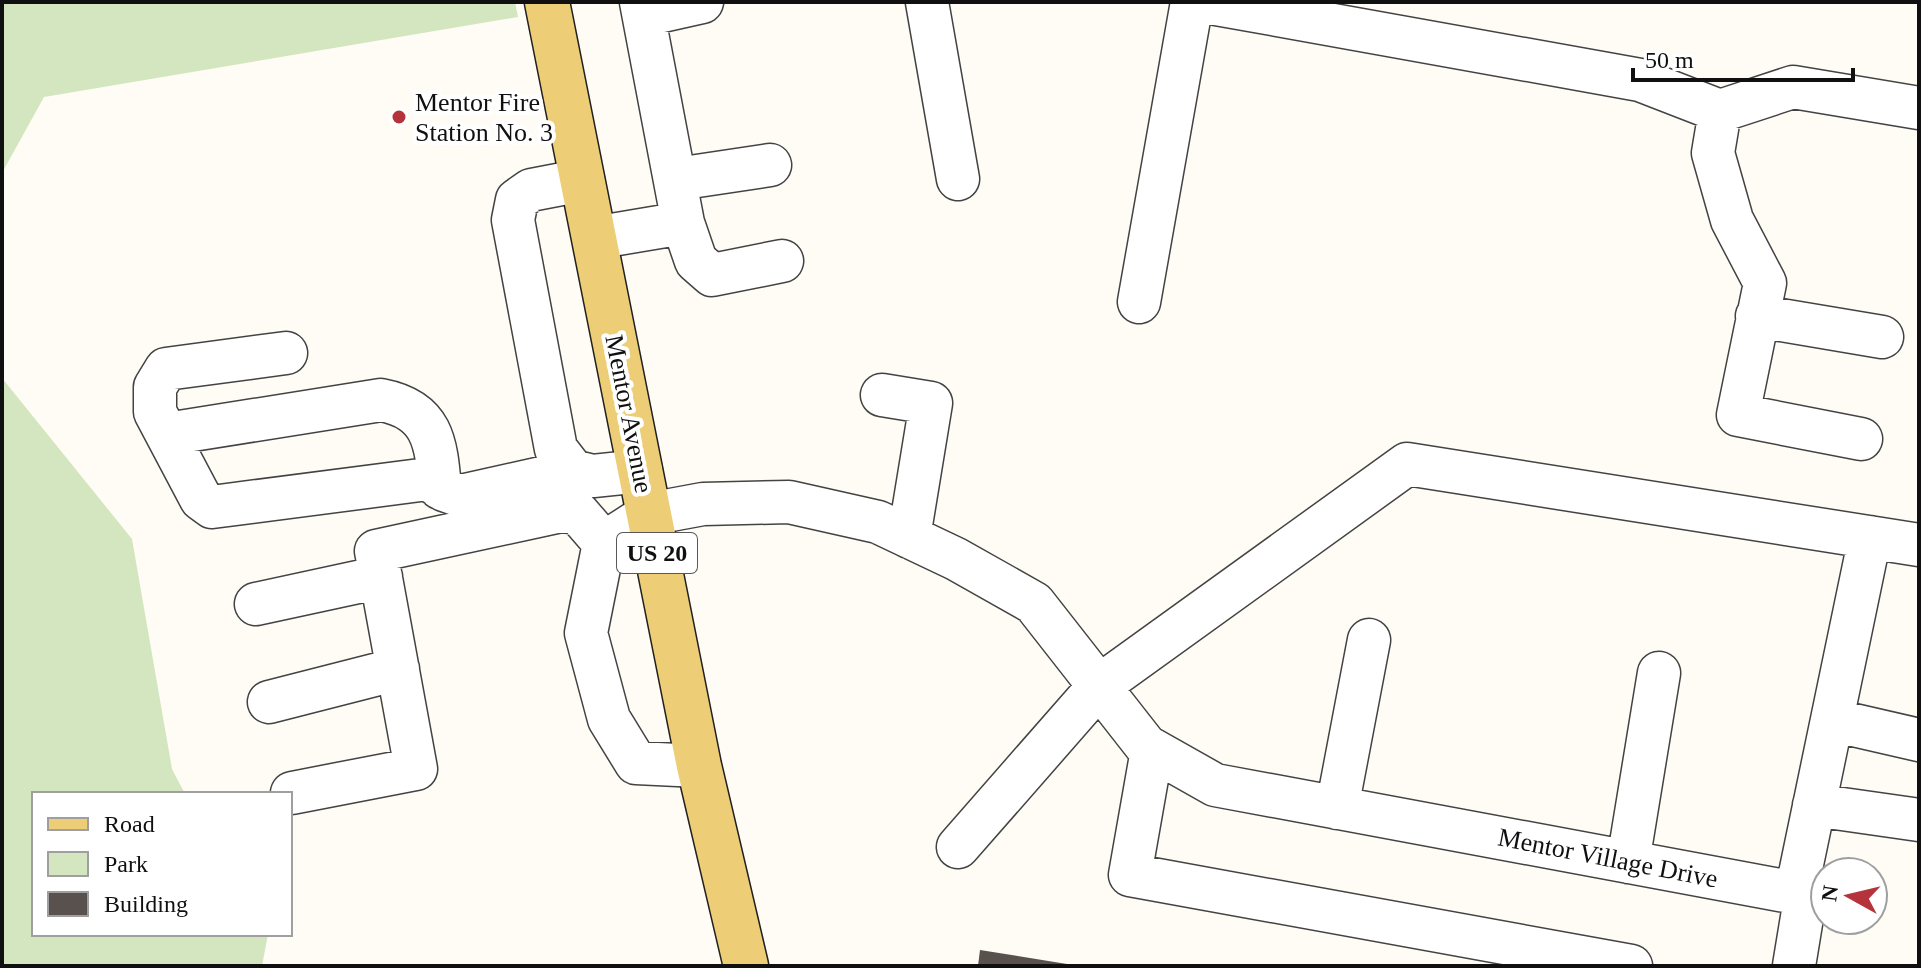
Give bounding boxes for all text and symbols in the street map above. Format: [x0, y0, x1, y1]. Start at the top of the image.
scale bar [1633, 32, 1853, 82]
text: 50 m [1645, 47, 1694, 73]
place label: Mentor Fire Station No. 3 [415, 88, 553, 147]
marker: Mentor Fire Station No. 3 [390, 108, 408, 126]
street label: Mentor Avenue [599, 332, 659, 496]
road number: US 20 [617, 533, 697, 573]
legend [32, 792, 292, 936]
text: Road [104, 811, 155, 837]
street label: Mentor Village Drive [1496, 822, 1720, 894]
text: Park [104, 851, 148, 877]
north arrow [1809, 856, 1889, 936]
text: N [1816, 884, 1843, 903]
text: Building [104, 891, 188, 917]

